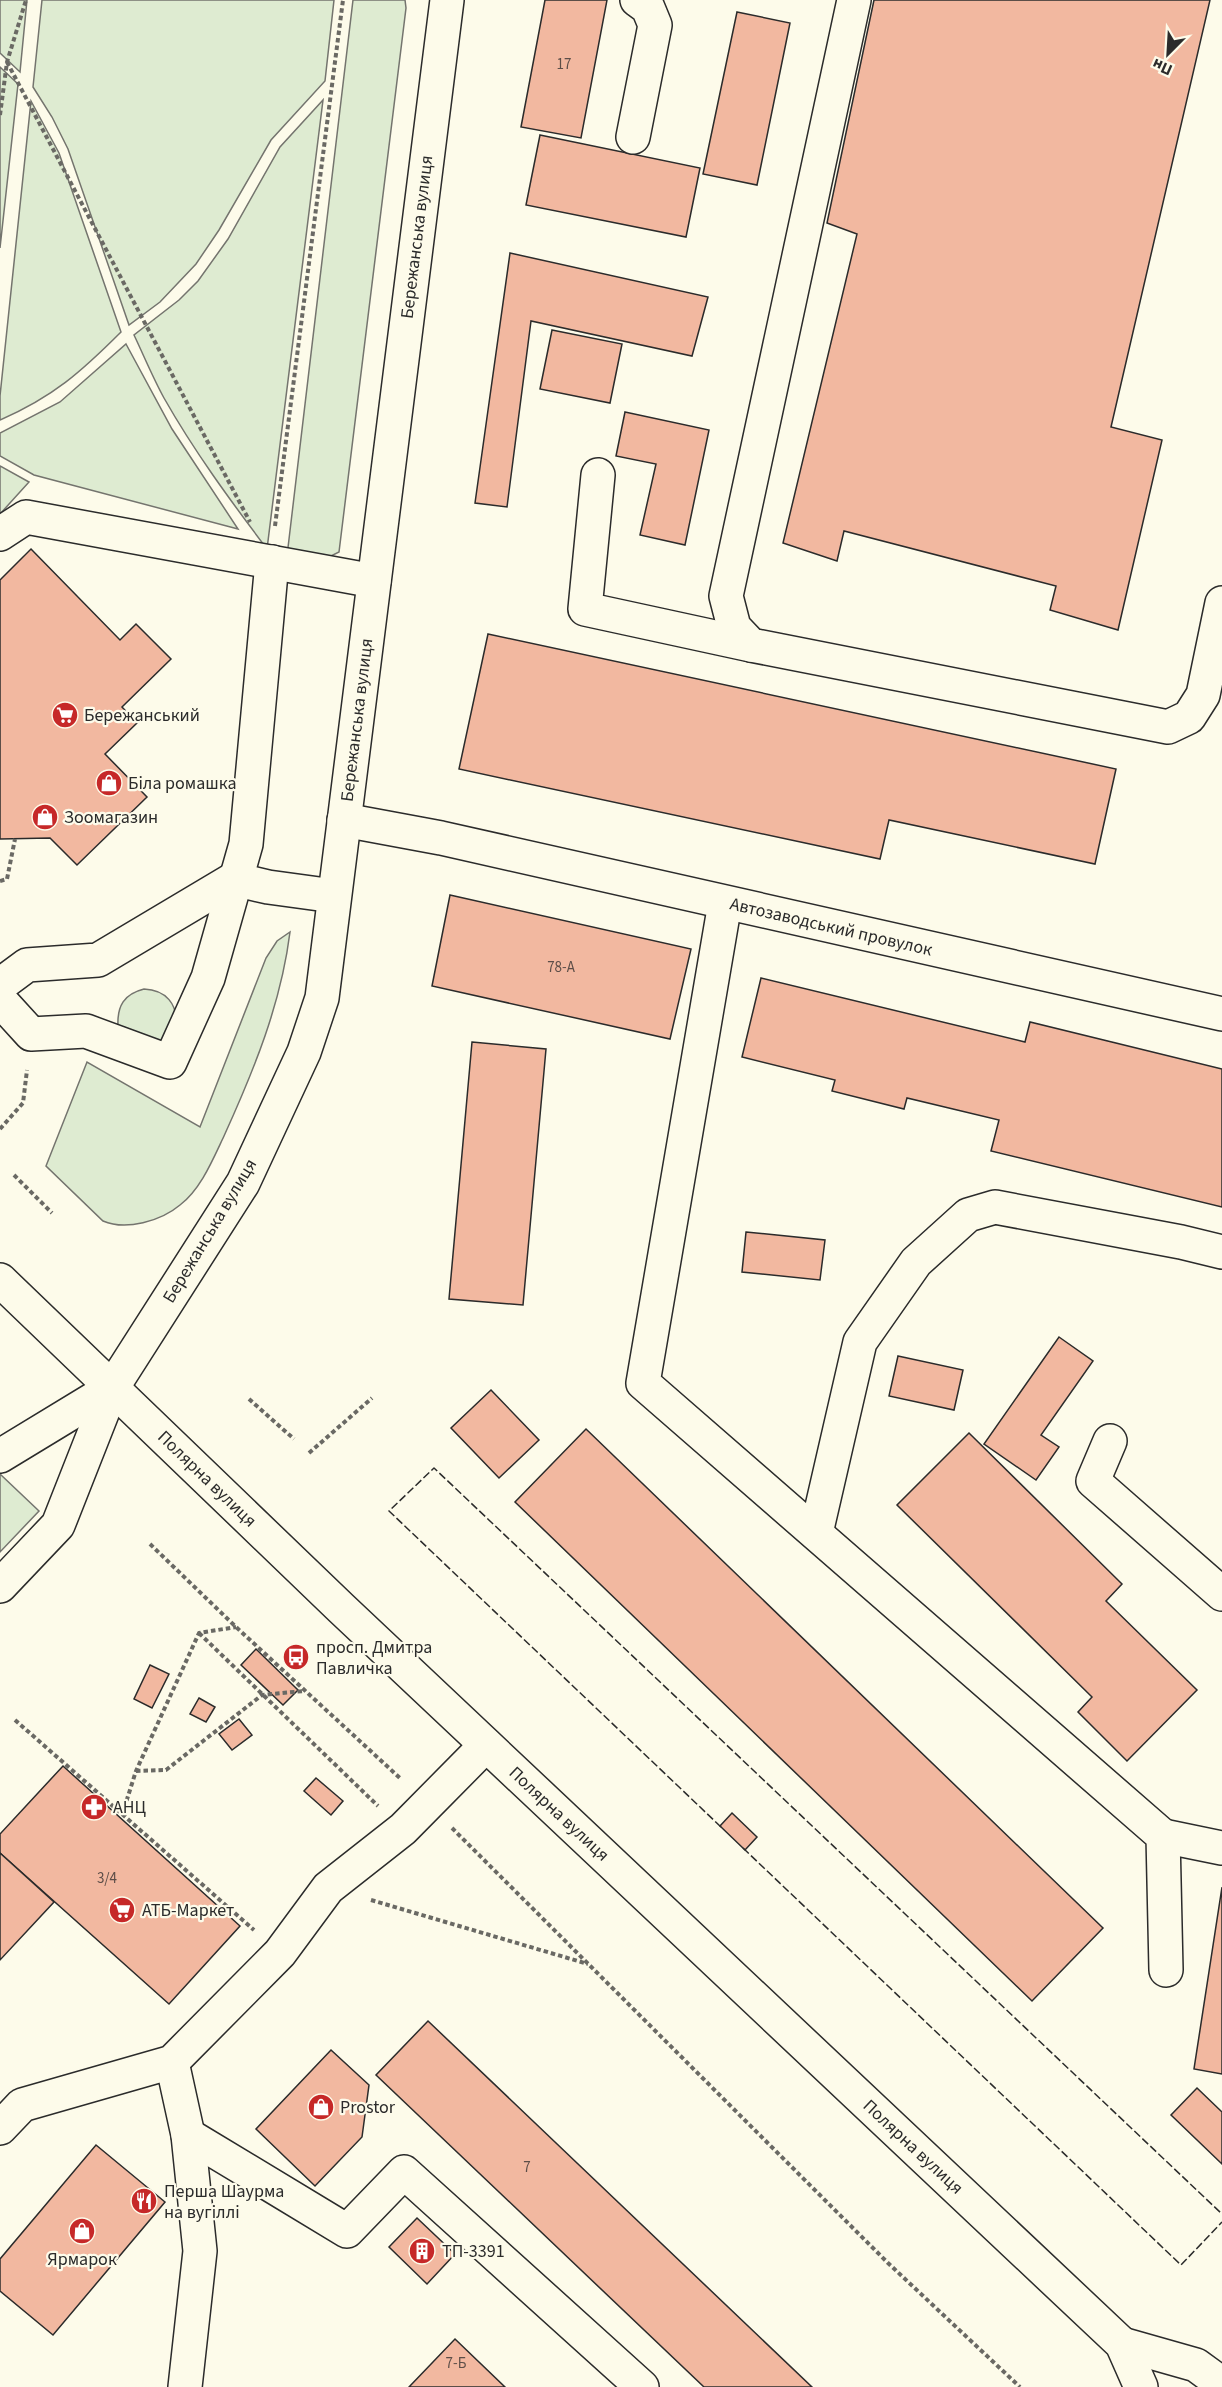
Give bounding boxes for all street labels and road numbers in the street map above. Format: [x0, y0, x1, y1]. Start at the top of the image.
street label: Бережанська вулиця [395, 154, 439, 320]
street label: Бережанська вулиця [335, 637, 379, 803]
street label: Автозаводський провулок [727, 892, 935, 962]
street label: Бережанська вулиця [157, 1154, 263, 1308]
street label: Полярна вулиця [152, 1425, 262, 1533]
street label: Полярна вулиця [503, 1761, 615, 1867]
street label: Полярна вулиця [857, 2094, 969, 2200]

